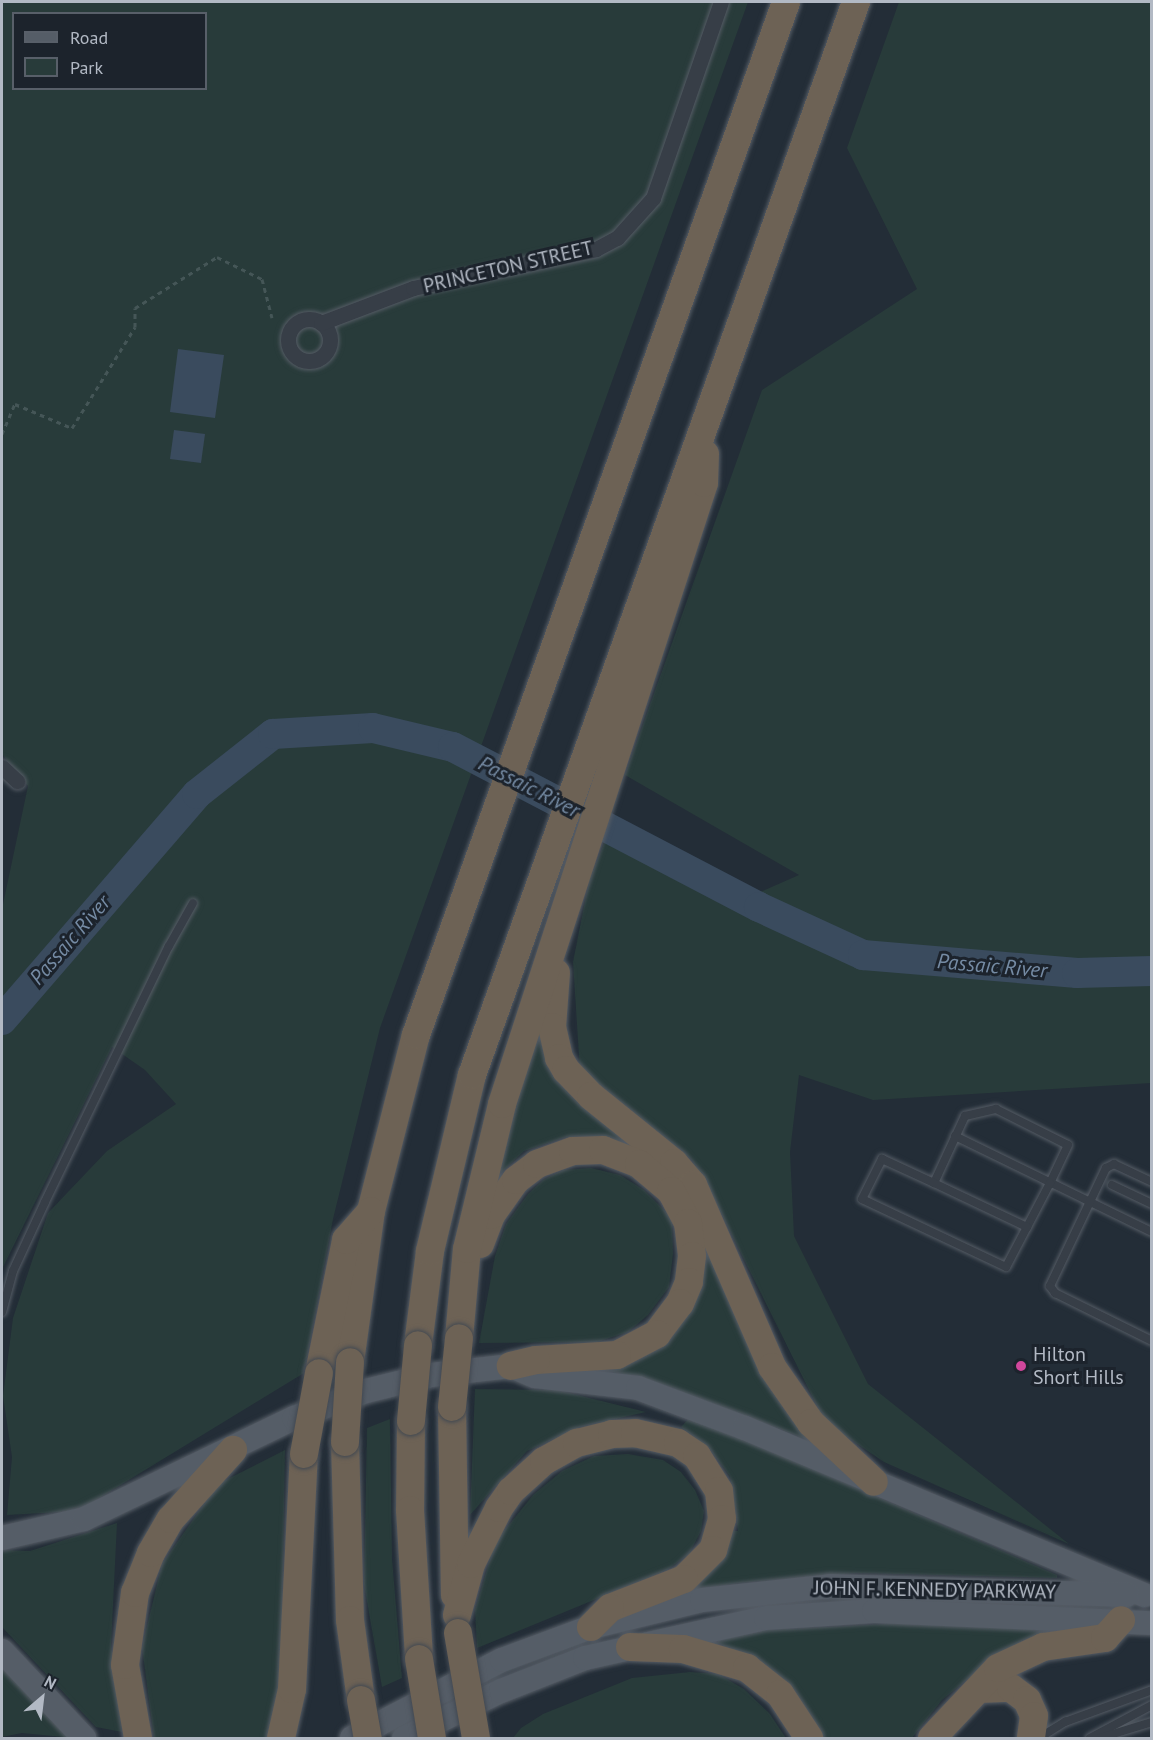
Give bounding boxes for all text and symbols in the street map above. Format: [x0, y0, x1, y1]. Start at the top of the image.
legend [12, 12, 207, 90]
text: Road [70, 26, 108, 49]
text: Park [70, 56, 103, 79]
street label: PRINCETON STREET [421, 236, 595, 298]
water label: Passaic River [474, 751, 584, 823]
water label: Passaic River [24, 890, 116, 990]
water label: Passaic River [936, 949, 1048, 983]
place label: Hilton Short Hills [1033, 1342, 1124, 1389]
marker: Hilton Short Hills [1014, 1359, 1028, 1373]
street label: JOHN F. KENNEDY PARKWAY [813, 1576, 1057, 1604]
north arrow [12, 1668, 72, 1728]
text: N [41, 1671, 60, 1693]

